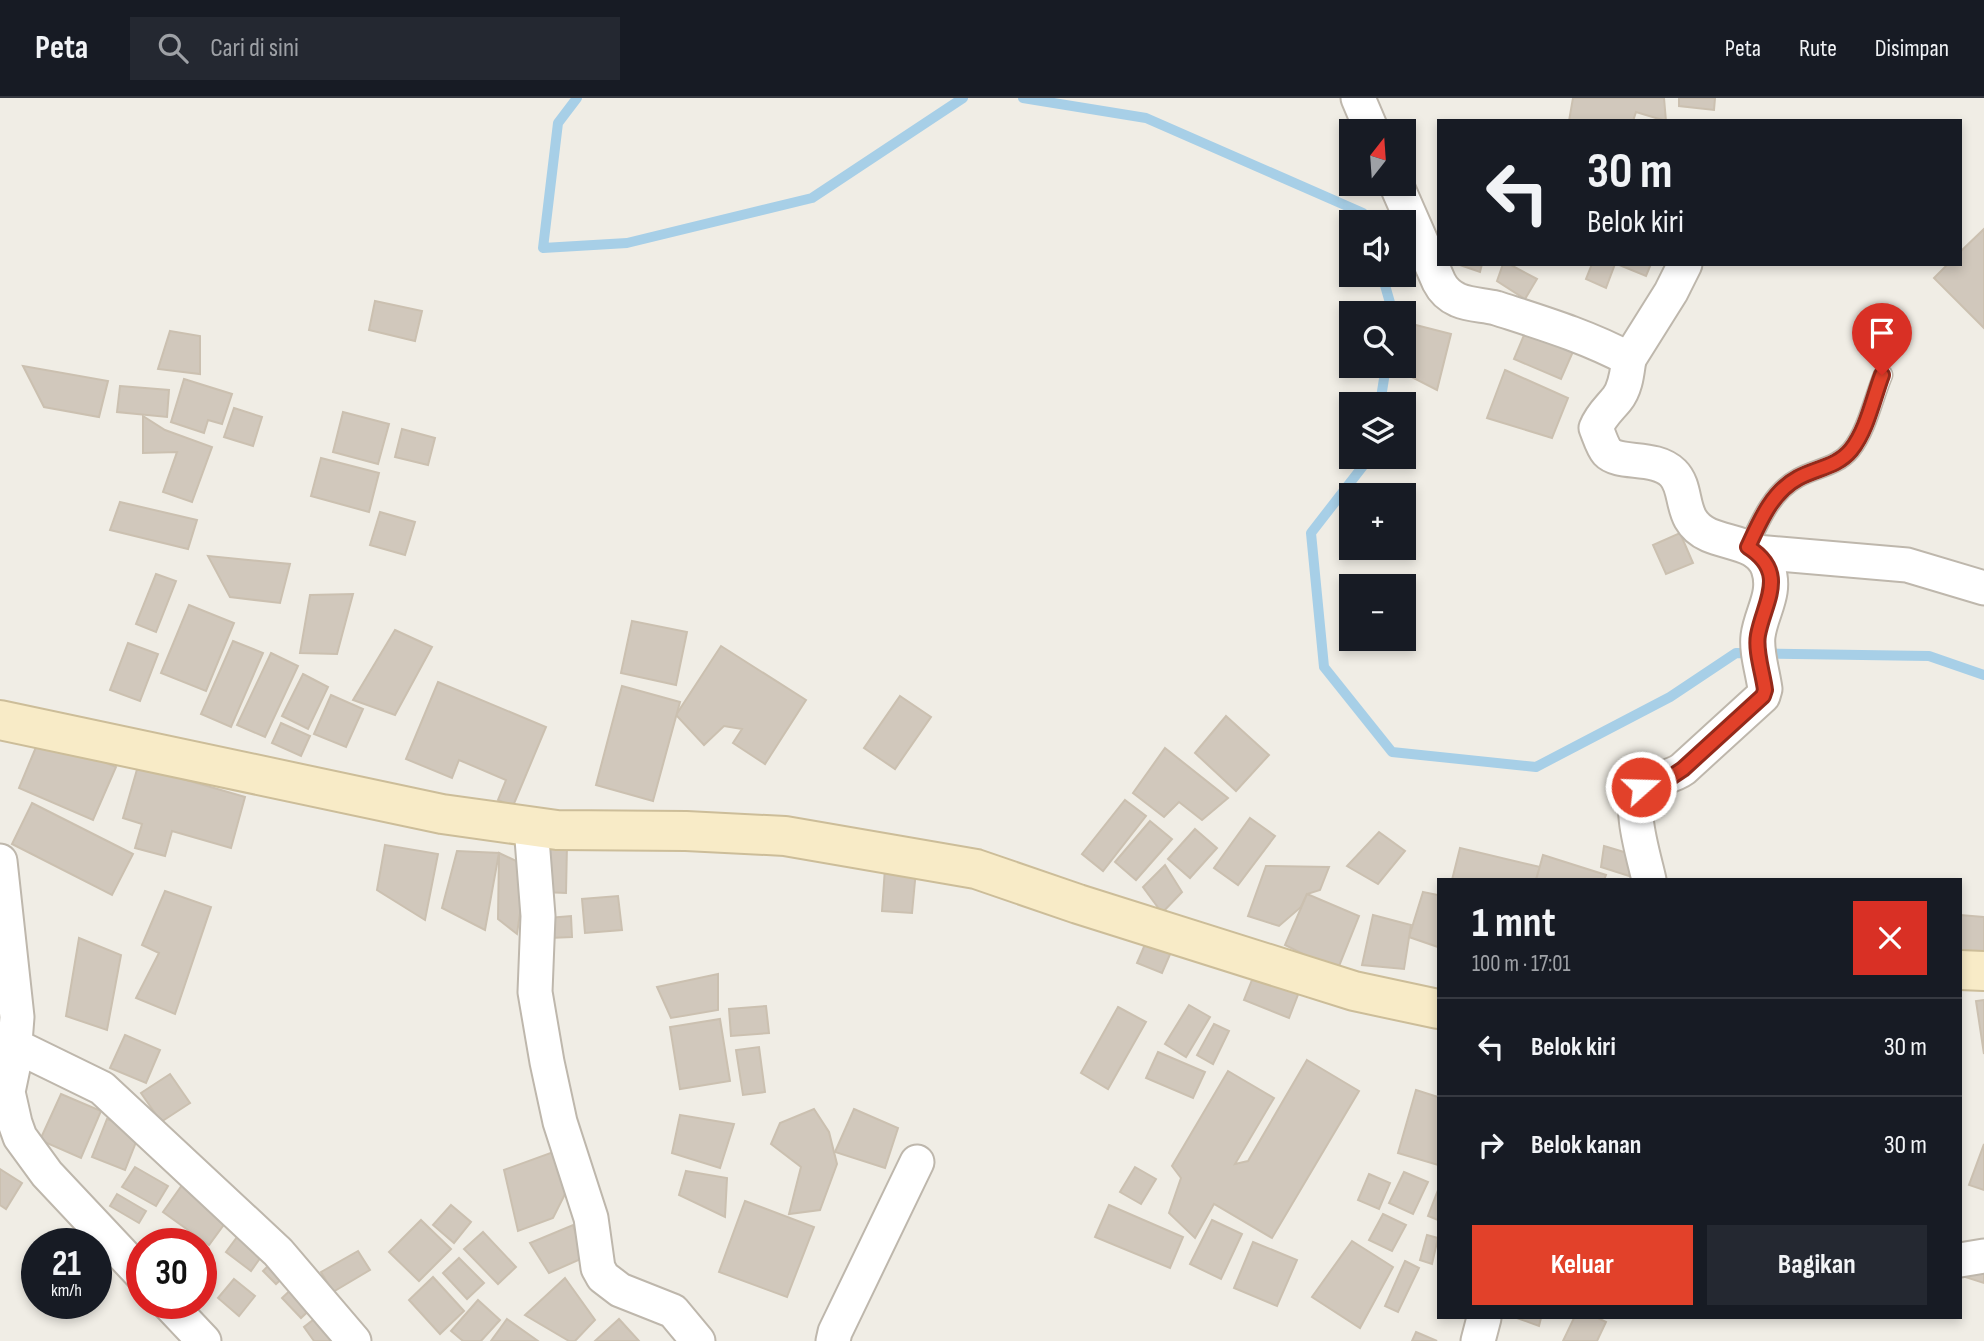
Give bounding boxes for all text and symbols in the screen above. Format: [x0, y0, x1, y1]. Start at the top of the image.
search box [130, 17, 620, 80]
text: Peta [35, 28, 88, 68]
icon: search [154, 29, 192, 67]
text: Cari di sini [210, 33, 299, 64]
text: Peta [1725, 34, 1761, 63]
text: Rute [1799, 34, 1837, 63]
text: Disimpan [1875, 34, 1949, 63]
north arrow [1339, 119, 1416, 196]
map controls [1339, 119, 1416, 651]
text: 30 m [1587, 143, 1672, 202]
icon: left [1472, 147, 1563, 238]
text: Belok kiri [1587, 203, 1684, 242]
button: sound [1339, 210, 1416, 287]
button: search [1339, 301, 1416, 378]
pin [1852, 303, 1912, 375]
icon: arrive [1863, 314, 1901, 352]
button: layers [1339, 392, 1416, 469]
button: + [1339, 483, 1416, 560]
button: − [1339, 574, 1416, 651]
position arrow [1604, 750, 1678, 824]
text: 1 mnt [1472, 898, 1556, 949]
button: close [1853, 901, 1927, 975]
text: 100 m · 17:01 [1472, 950, 1571, 978]
icon: left [1472, 1028, 1510, 1066]
text: Belok kiri [1531, 1032, 1616, 1063]
text: 30 m [1884, 1032, 1927, 1063]
icon: right [1472, 1126, 1510, 1164]
text: Belok kanan [1531, 1130, 1641, 1161]
text: 30 m [1884, 1130, 1927, 1161]
button: Keluar [1472, 1225, 1693, 1305]
button: Bagikan [1707, 1225, 1927, 1305]
speed limit sign: 30 [126, 1228, 217, 1319]
text: 21 [52, 1243, 81, 1286]
text: km/h [51, 1280, 82, 1301]

